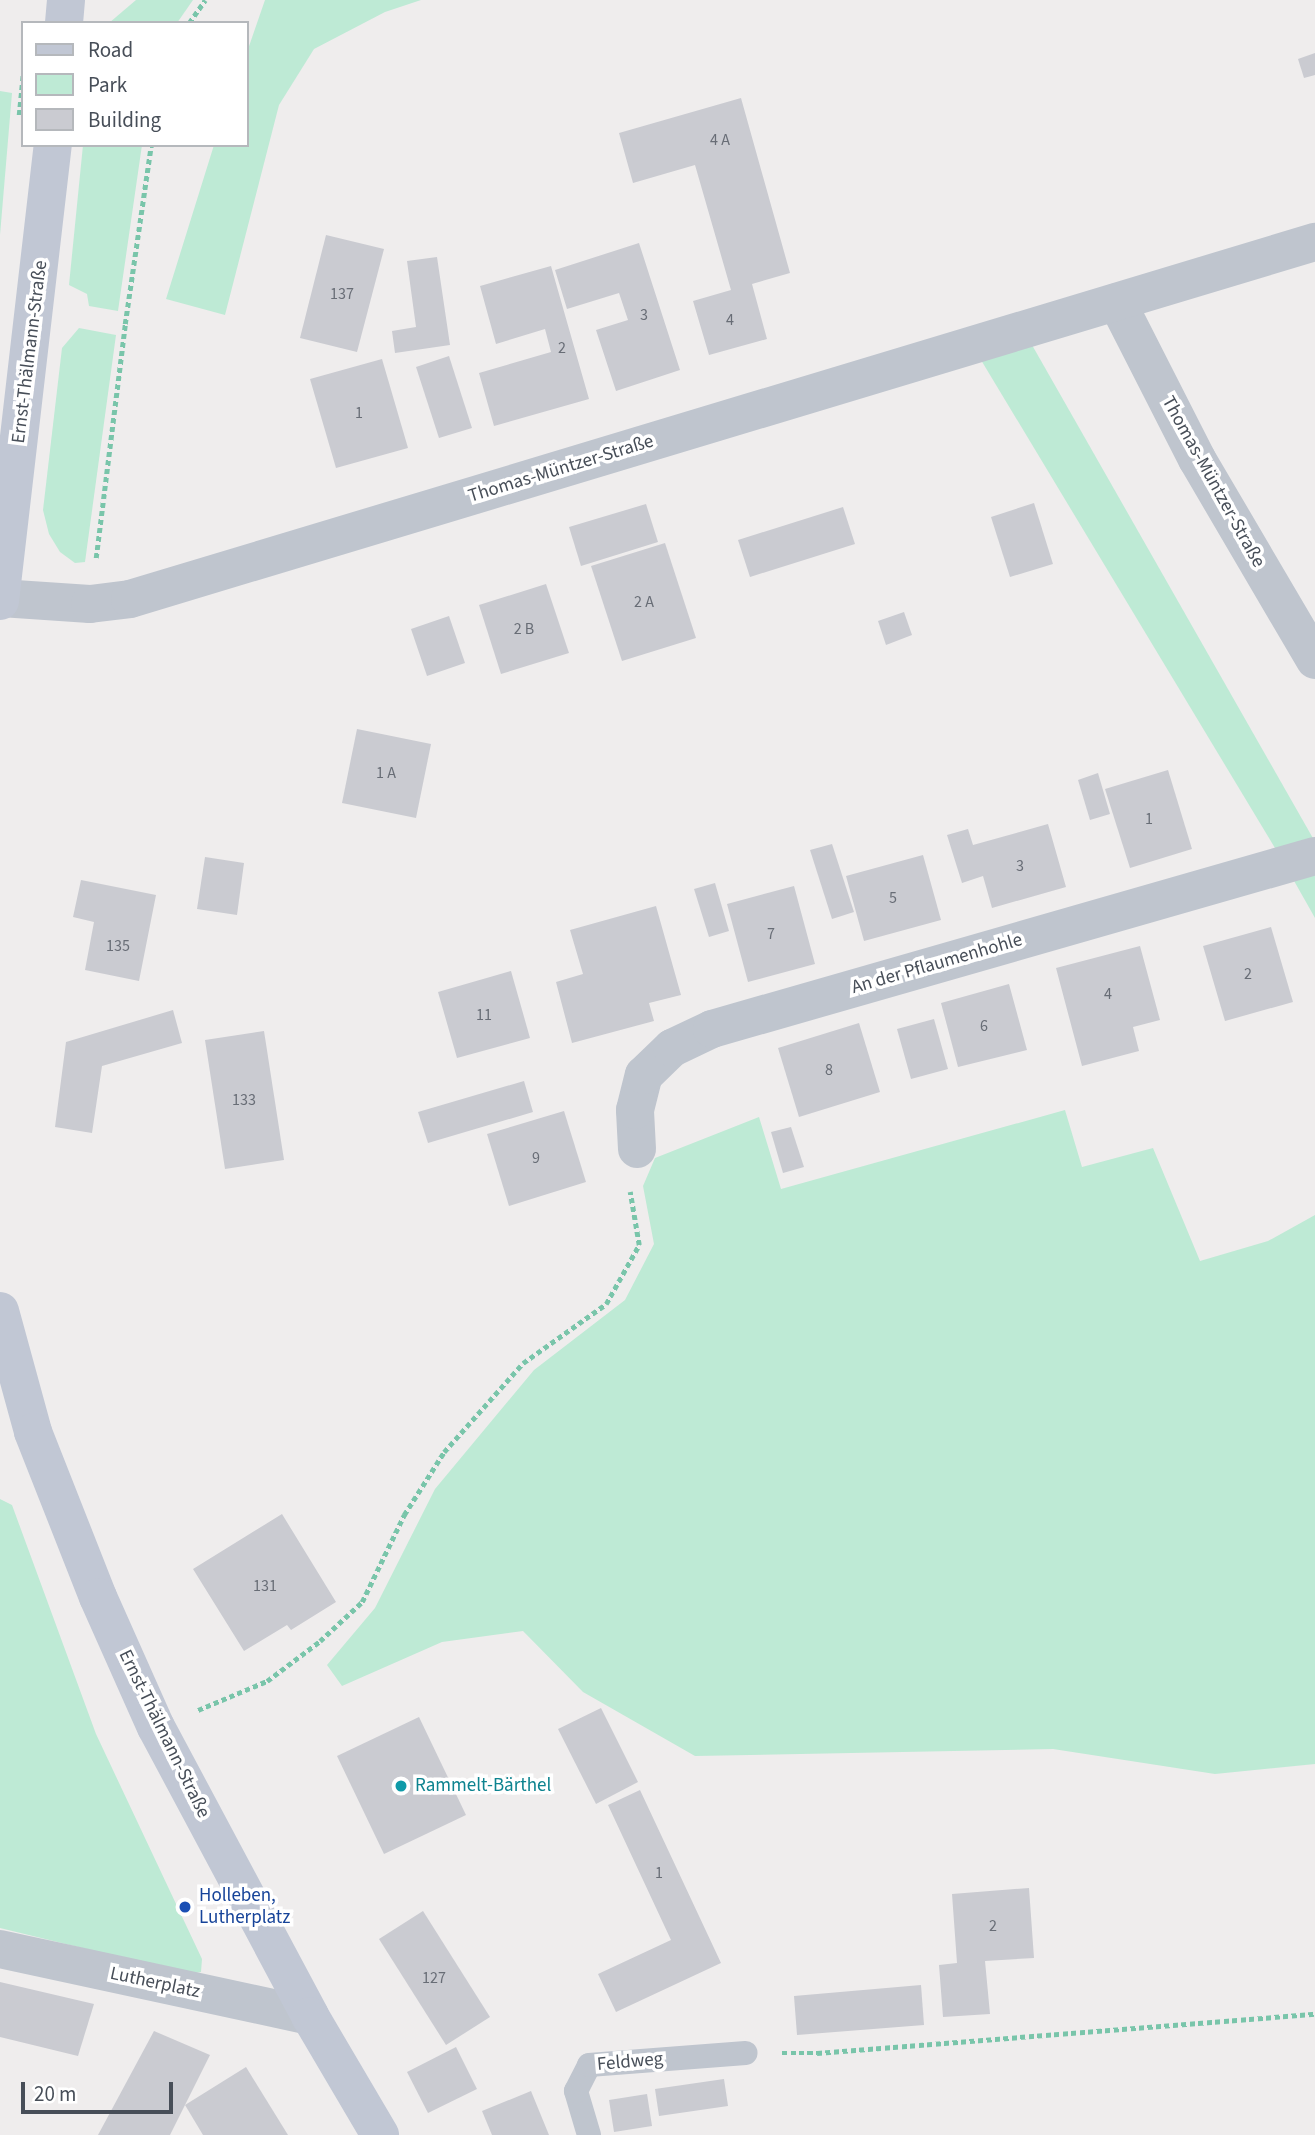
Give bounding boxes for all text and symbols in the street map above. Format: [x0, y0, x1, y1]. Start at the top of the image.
legend [21, 21, 248, 147]
text: Road [88, 35, 133, 65]
text: Park [88, 70, 127, 100]
text: Building [88, 105, 161, 135]
house number: 4 A [710, 130, 730, 150]
street label: Ernst-Thälmann-Straße [7, 259, 53, 445]
house number: 137 [330, 284, 354, 304]
house number: 3 [640, 305, 648, 325]
house number: 4 [726, 310, 734, 330]
house number: 2 [558, 338, 566, 358]
street label: Thomas-Müntzer-Straße [1156, 392, 1270, 572]
house number: 1 [355, 403, 363, 423]
street label: Thomas-Müntzer-Straße [466, 430, 656, 508]
house number: 2 A [634, 592, 654, 612]
house number: 2 B [514, 619, 534, 639]
house number: 1 A [376, 763, 396, 783]
house number: 1 [1145, 809, 1153, 829]
house number: 3 [1016, 856, 1024, 876]
house number: 5 [889, 888, 897, 908]
house number: 7 [767, 924, 775, 944]
street label: An der Pflaumenhohle [849, 929, 1025, 999]
house number: 135 [106, 936, 130, 956]
house number: 2 [1244, 964, 1252, 984]
house number: 4 [1104, 984, 1112, 1004]
house number: 11 [476, 1005, 492, 1025]
house number: 6 [980, 1016, 988, 1036]
house number: 8 [825, 1060, 833, 1080]
house number: 133 [232, 1090, 256, 1110]
house number: 9 [532, 1148, 540, 1168]
house number: 131 [253, 1576, 277, 1596]
street label: Ernst-Thälmann-Straße [113, 1646, 215, 1822]
place label: Rammelt-Bärthel [415, 1775, 551, 1797]
marker: Rammelt-Bärthel [393, 1778, 409, 1794]
house number: 1 [655, 1863, 663, 1883]
place label: Holleben, Lutherplatz [199, 1885, 290, 1929]
marker: Holleben, Lutherplatz [177, 1899, 193, 1915]
house number: 2 [989, 1916, 997, 1936]
street label: Lutherplatz [108, 1962, 202, 2004]
house number: 127 [422, 1968, 446, 1988]
street label: Feldweg [596, 2048, 664, 2076]
scale bar [24, 2068, 177, 2112]
text: 20 m [34, 2079, 76, 2109]

